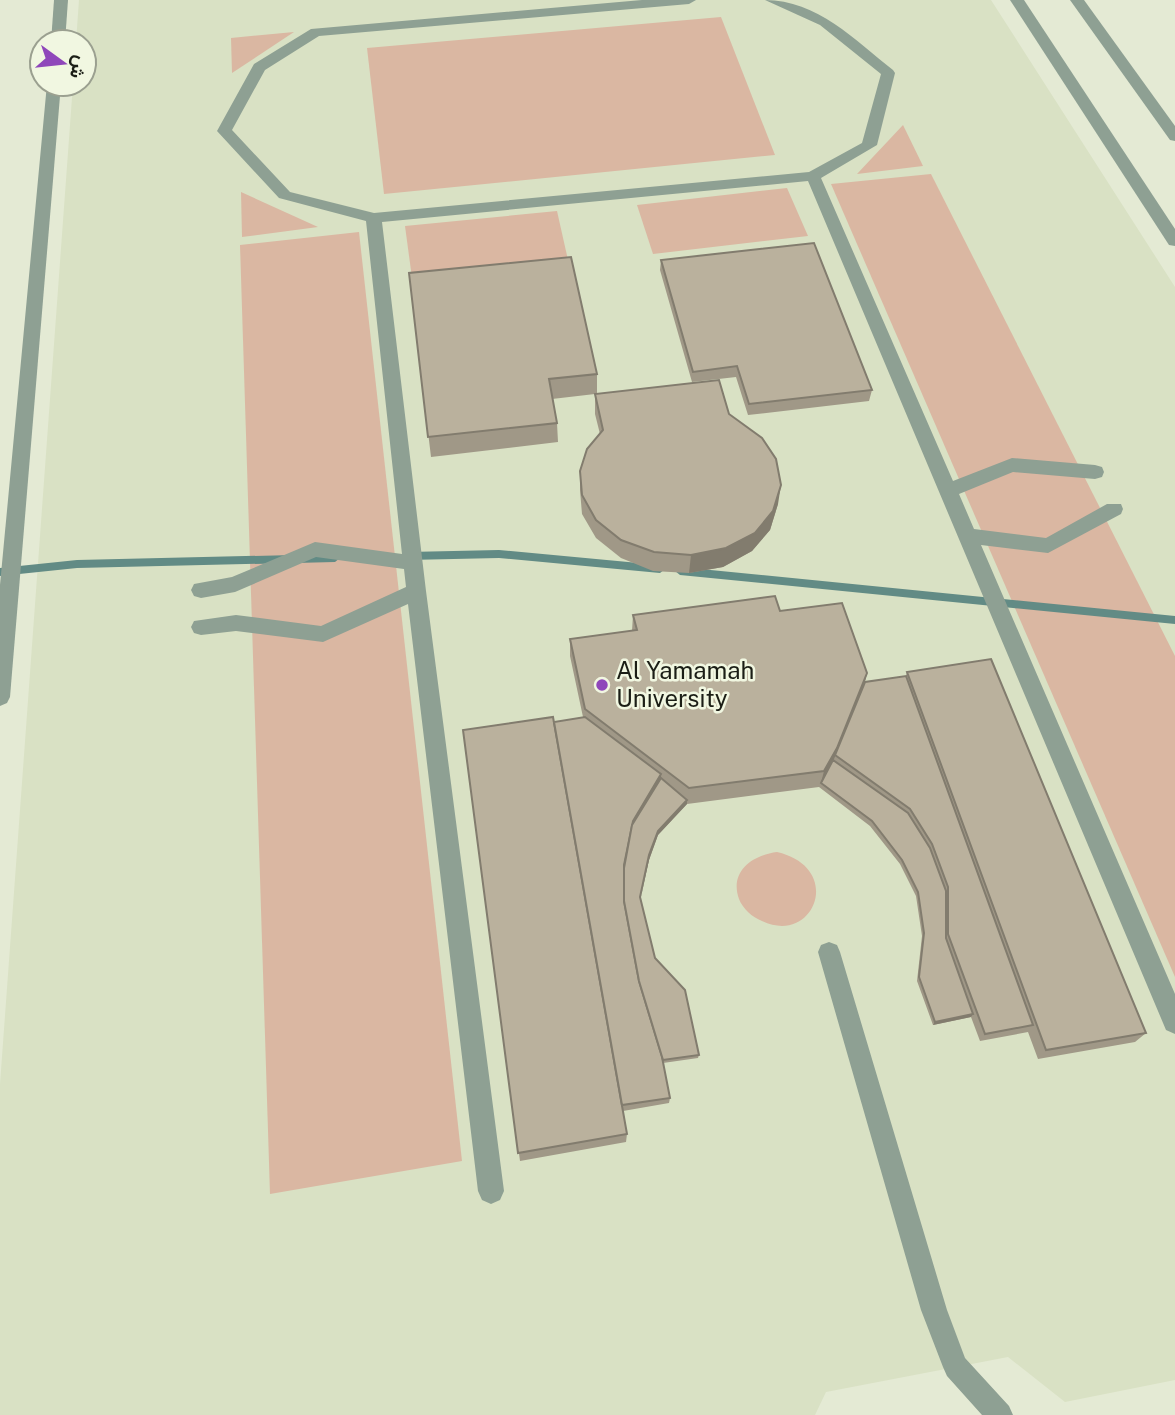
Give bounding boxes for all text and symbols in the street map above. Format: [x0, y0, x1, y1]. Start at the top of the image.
north arrow [28, 28, 98, 98]
text: ش [65, 53, 93, 81]
place label: Al Yamamah University [616, 656, 754, 712]
marker: Al Yamamah University [594, 677, 610, 693]

